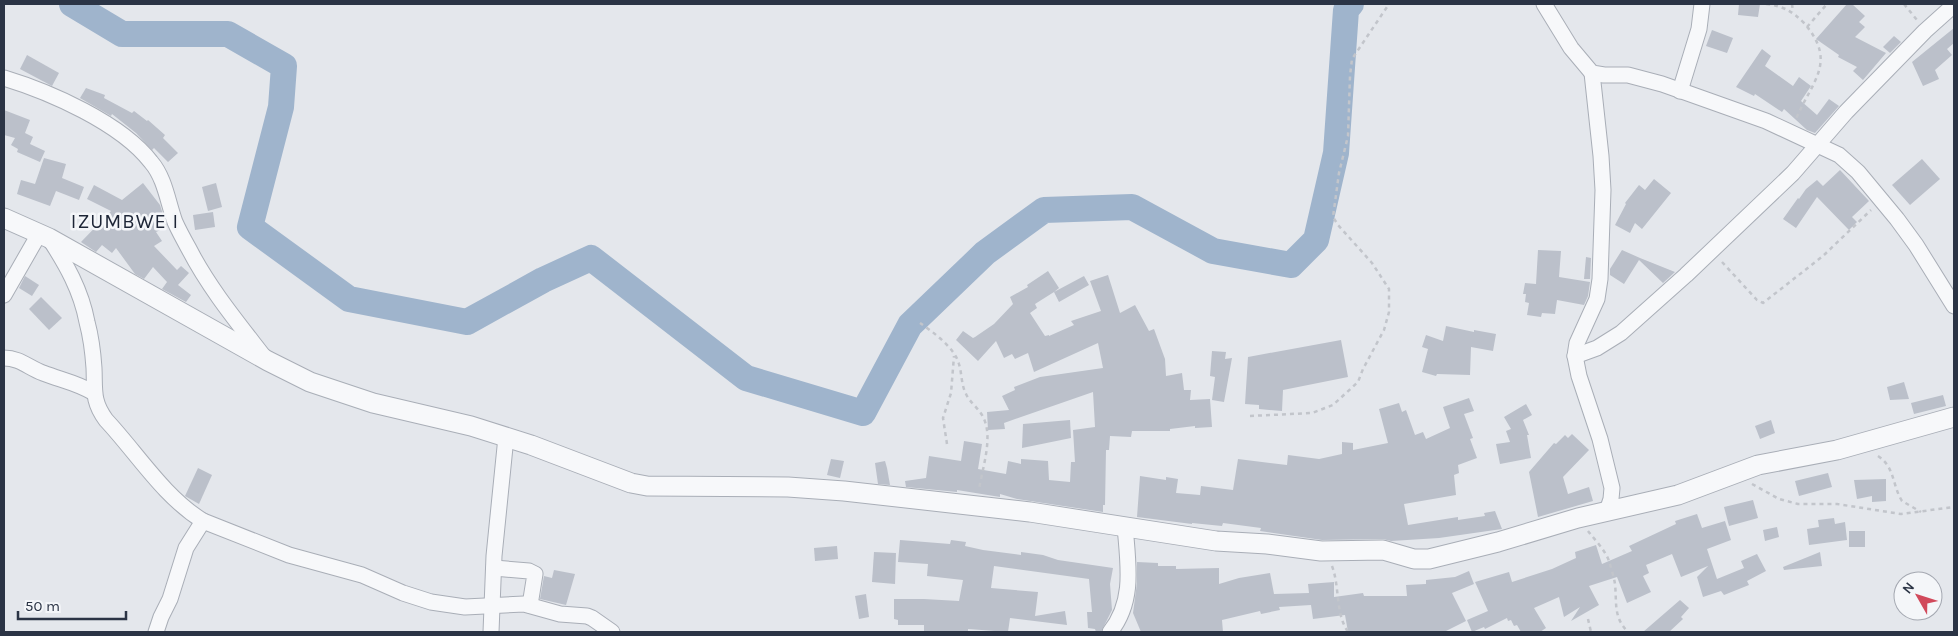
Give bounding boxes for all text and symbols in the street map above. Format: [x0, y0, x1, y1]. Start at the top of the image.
district label: IZUMBWE I [71, 210, 179, 233]
north arrow [1893, 571, 1943, 621]
text: N [1899, 579, 1918, 597]
scale bar [18, 588, 125, 620]
text: 50 m [25, 597, 60, 615]

